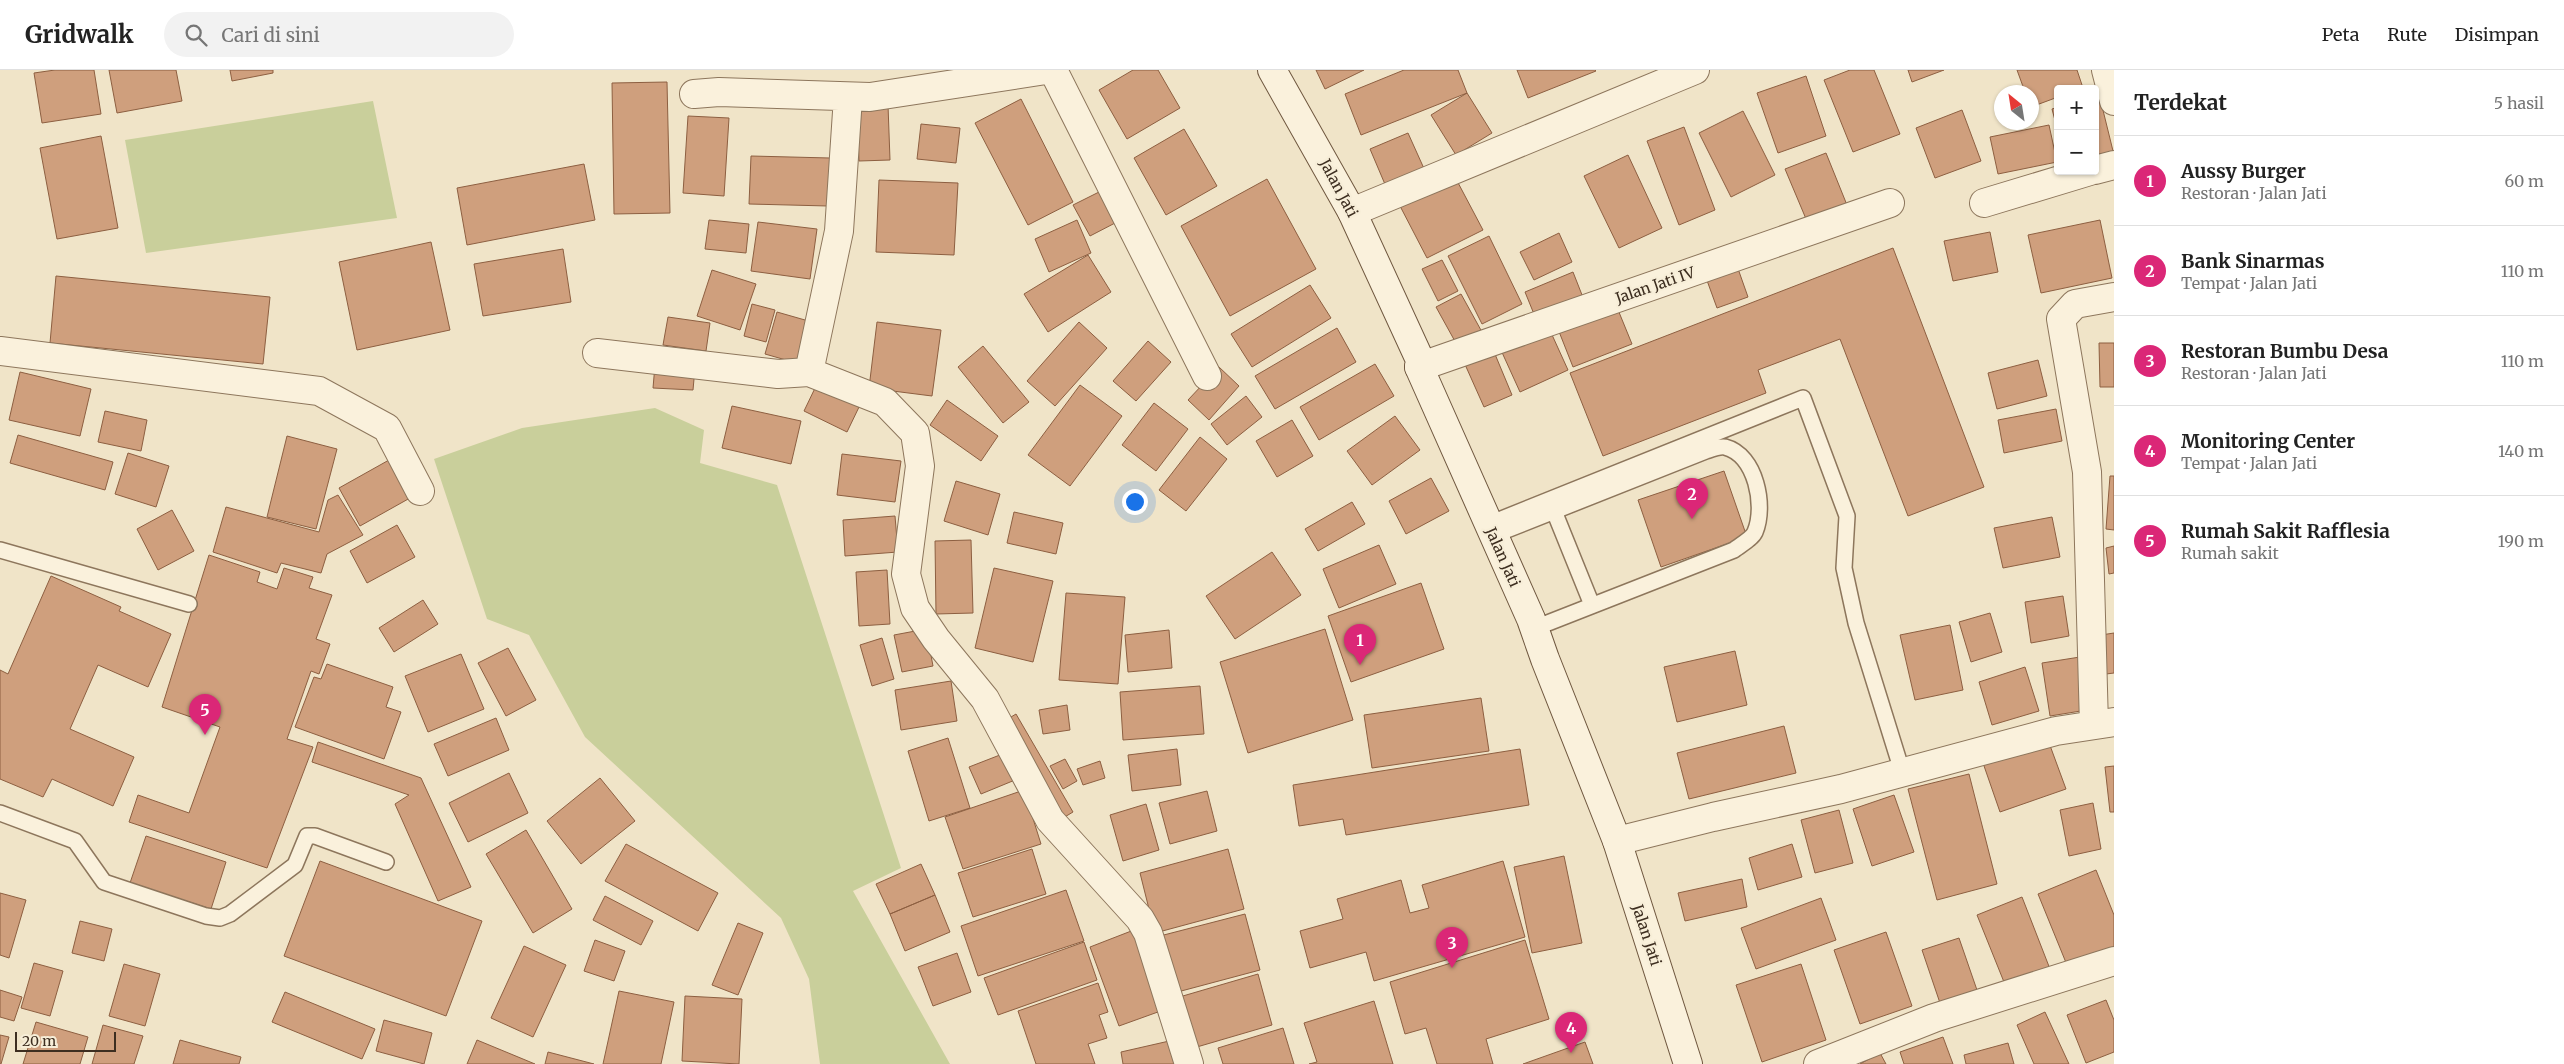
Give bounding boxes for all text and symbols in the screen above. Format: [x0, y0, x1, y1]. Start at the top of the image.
search box [164, 12, 514, 57]
text: Gridwalk [25, 19, 134, 50]
icon: search [182, 21, 210, 49]
text: Cari di sini [222, 23, 320, 47]
text: Peta [2322, 23, 2359, 46]
text: Rute [2387, 23, 2427, 46]
text: Disimpan [2455, 23, 2539, 46]
north arrow [1994, 85, 2039, 130]
map controls [2054, 85, 2099, 175]
button: + [2054, 85, 2099, 130]
text: Terdekat [2134, 89, 2227, 116]
text: 5 hasil [2494, 93, 2544, 113]
button: − [2054, 130, 2099, 175]
street label: Jalan Jati [1315, 155, 1362, 221]
text: Aussy Burger [2181, 159, 2306, 183]
text: 1 [2146, 171, 2154, 191]
text: 60 m [2504, 171, 2544, 191]
text: Restoran · Jalan Jati [2181, 183, 2327, 203]
text: Bank Sinarmas [2181, 249, 2325, 273]
text: 2 [2145, 261, 2155, 281]
text: 110 m [2501, 261, 2544, 281]
street label: Jalan Jati IV [1612, 262, 1698, 308]
text: Tempat · Jalan Jati [2181, 273, 2317, 293]
text: Restoran Bumbu Desa [2181, 339, 2388, 363]
text: 3 [2145, 351, 2155, 371]
text: 110 m [2501, 351, 2544, 371]
text: Restoran · Jalan Jati [2181, 363, 2327, 383]
text: Monitoring Center [2181, 429, 2355, 453]
text: 4 [2145, 441, 2155, 461]
text: 140 m [2498, 441, 2544, 461]
text: Tempat · Jalan Jati [2181, 453, 2317, 473]
pin: 2 [1676, 478, 1708, 519]
your location [1122, 489, 1148, 515]
text: Rumah Sakit Rafflesia [2181, 519, 2390, 543]
street label: Jalan Jati [1481, 523, 1525, 590]
text: 5 [2145, 531, 2155, 551]
text: 190 m [2498, 531, 2544, 551]
text: Rumah sakit [2181, 543, 2279, 563]
pin: 1 [1344, 624, 1376, 665]
pin: 5 [189, 694, 221, 735]
street label: Jalan Jati [1628, 901, 1666, 968]
pin: 3 [1436, 927, 1468, 968]
pin: 4 [1555, 1012, 1587, 1053]
scale bar [15, 1029, 116, 1052]
text: 20 m [22, 1032, 56, 1050]

